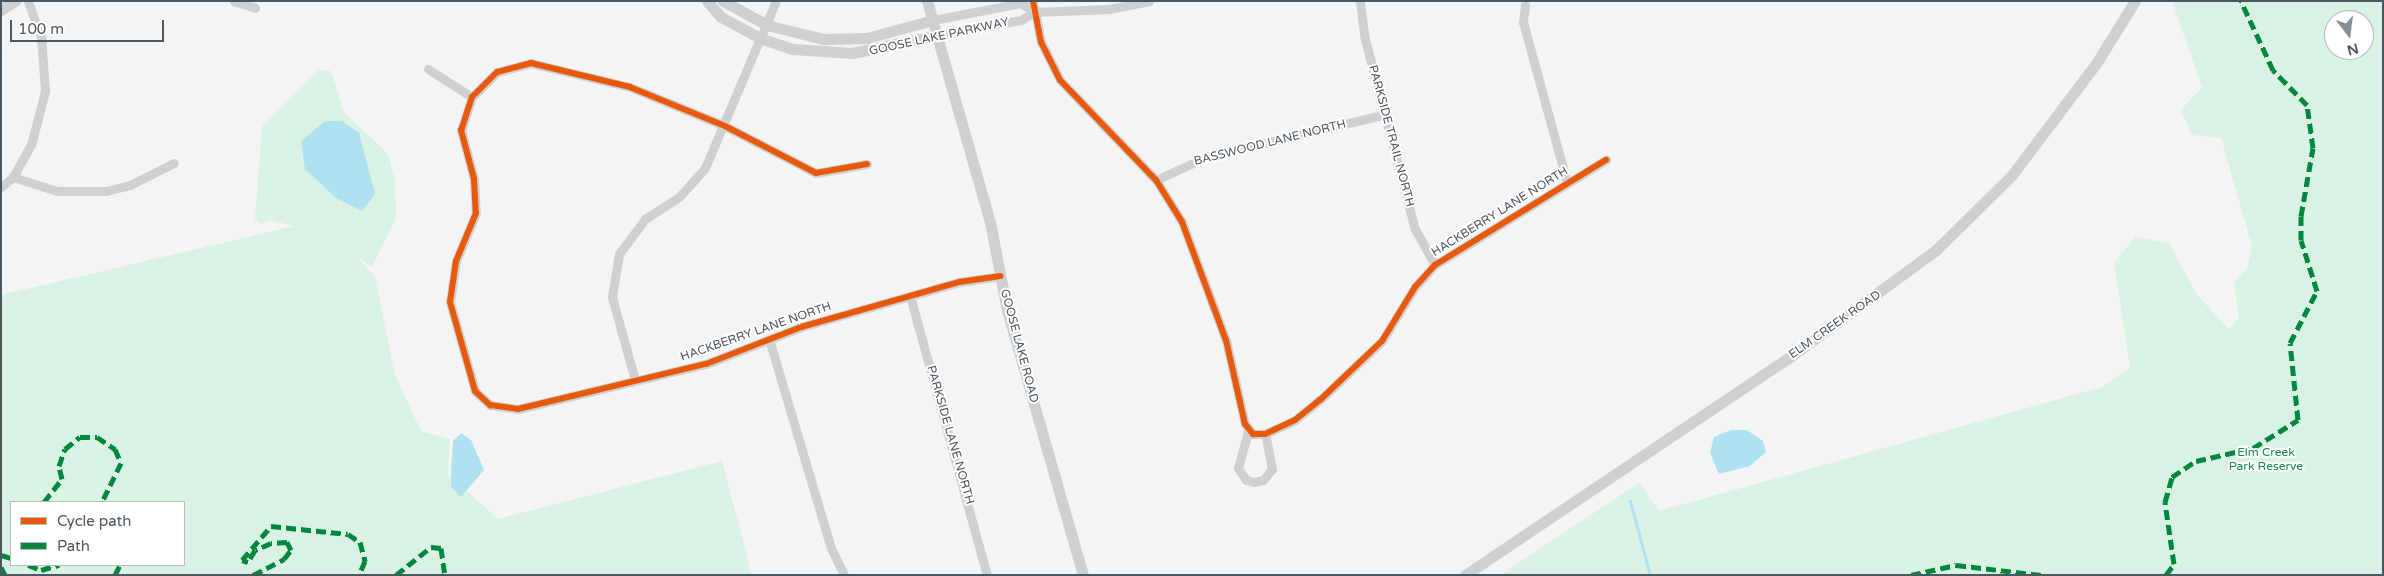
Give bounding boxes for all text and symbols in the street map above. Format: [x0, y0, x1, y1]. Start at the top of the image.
scale bar [12, 10, 166, 42]
north arrow [2324, 10, 2374, 60]
street label: GOOSE LAKE PARKWAY [868, 15, 1010, 59]
text: 100 m [18, 20, 64, 38]
text: N [2345, 39, 2360, 59]
street label: PARKSIDE TRAIL NORTH [1365, 64, 1417, 208]
street label: BASSWOOD LANE NORTH [1193, 117, 1347, 169]
street label: HACKBERRY LANE NORTH [1429, 164, 1571, 260]
street label: GOOSE LAKE ROAD [997, 288, 1041, 404]
street label: ELM CREEK ROAD [1786, 288, 1884, 362]
street label: HACKBERRY LANE NORTH [679, 299, 833, 365]
street label: PARKSIDE LANE NORTH [923, 364, 977, 506]
park label: Elm Creek Park Reserve [2229, 446, 2303, 474]
legend [10, 501, 185, 566]
text: Cycle path [57, 512, 131, 530]
text: Path [57, 537, 90, 555]

